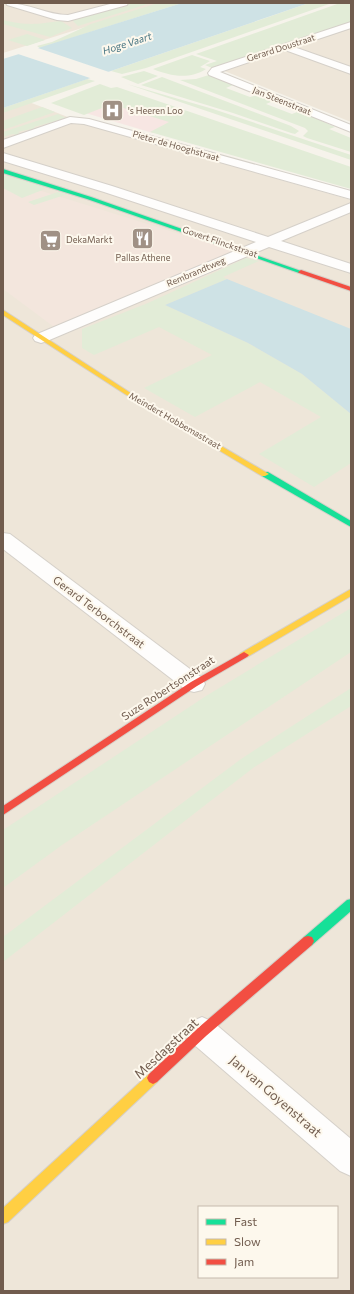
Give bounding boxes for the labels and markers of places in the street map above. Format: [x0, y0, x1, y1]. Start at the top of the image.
hospital icon: 's Heeren Loo [99, 98, 125, 124]
place label: 's Heeren Loo [128, 105, 183, 116]
restaurant icon: Pallas Athene [130, 226, 156, 252]
supermarket icon: DekaMarkt [37, 227, 63, 253]
place label: DekaMarkt [66, 234, 113, 245]
place label: Pallas Athene [116, 252, 171, 263]

